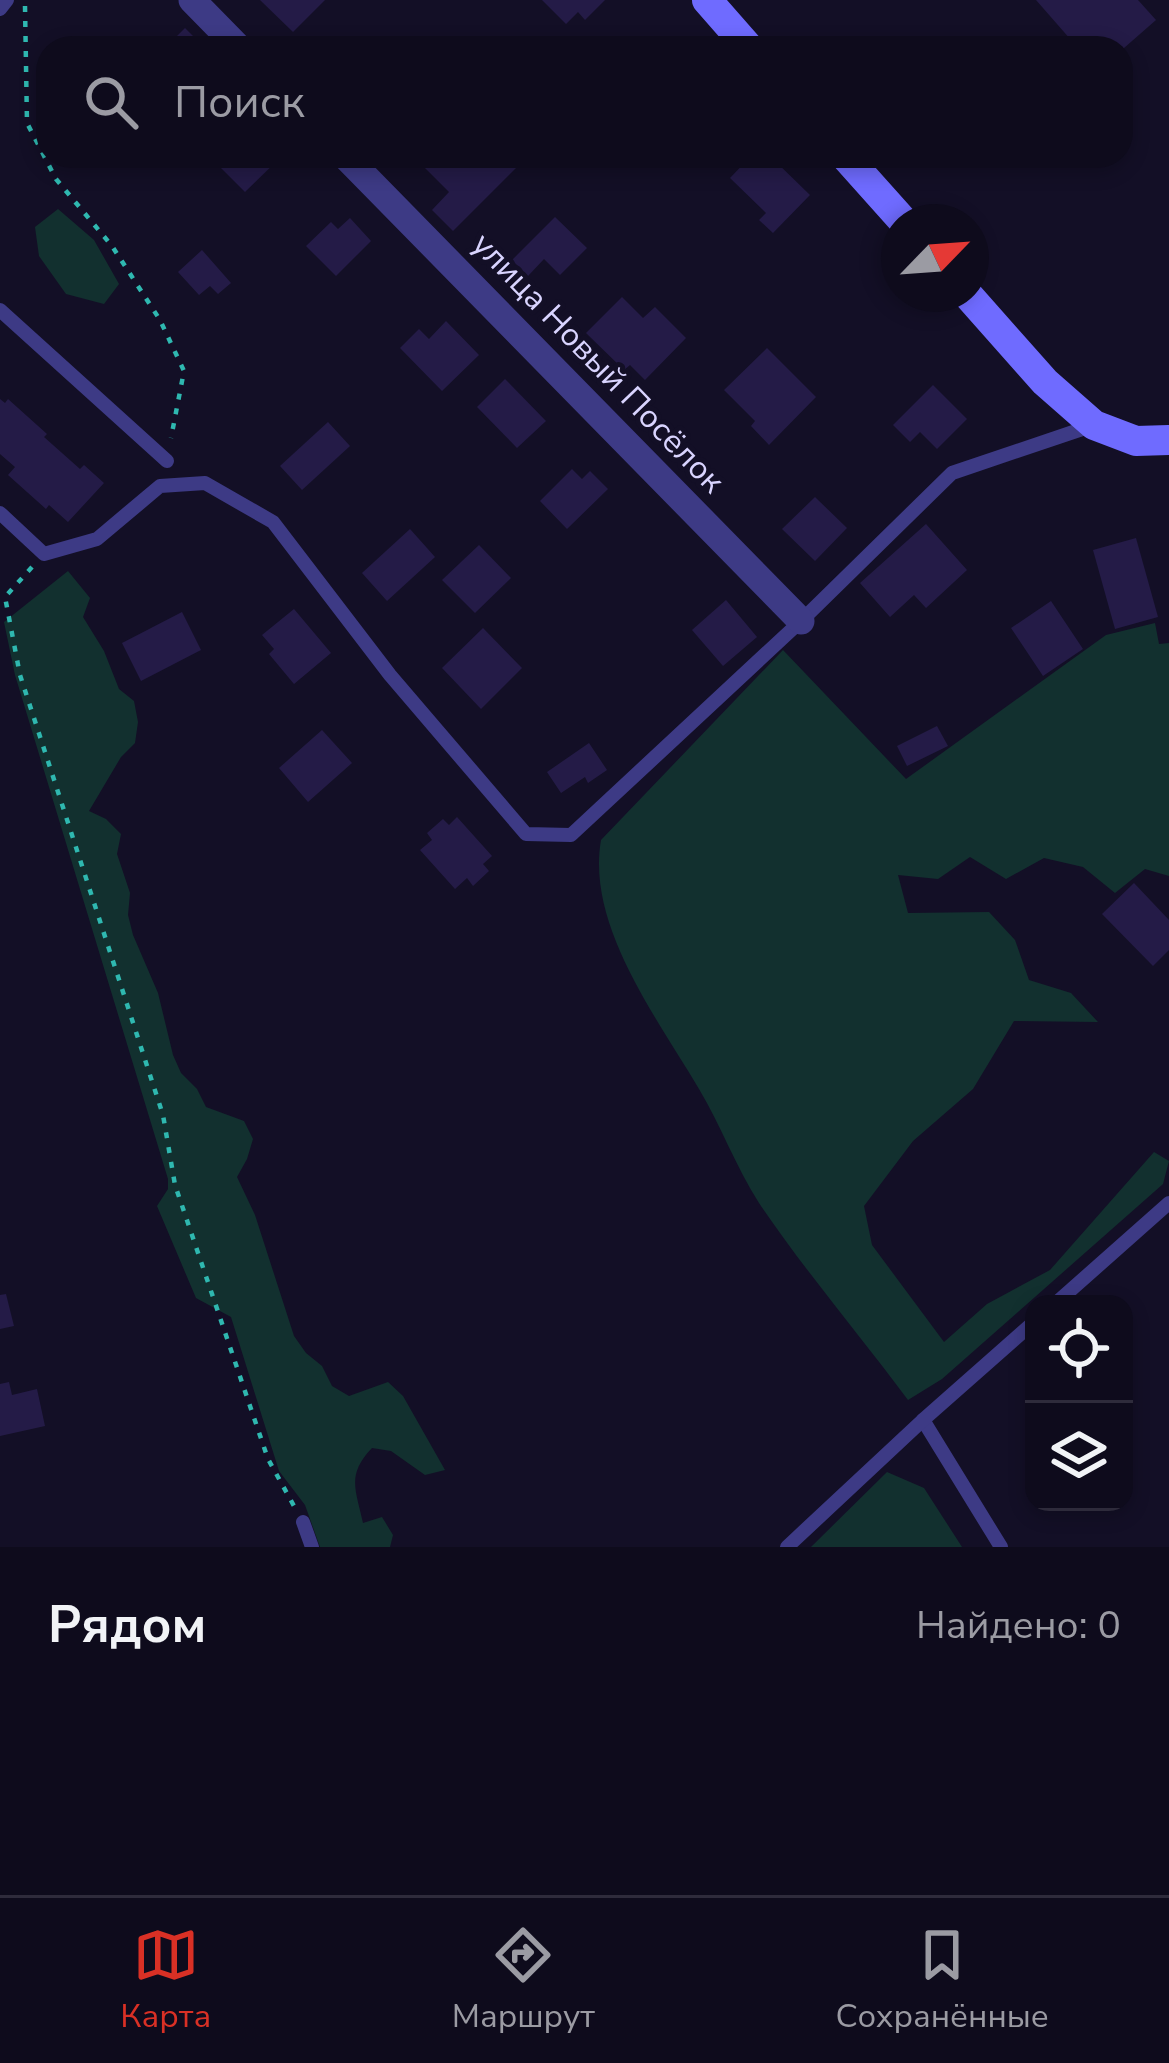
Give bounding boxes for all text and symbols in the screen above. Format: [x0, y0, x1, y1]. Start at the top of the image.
search box [36, 36, 1133, 168]
icon: search [78, 69, 144, 135]
text: Поиск [174, 72, 305, 133]
north arrow [881, 204, 989, 312]
street label: улица Новый Посёлок [462, 223, 735, 504]
map controls [1025, 1295, 1133, 1511]
button: locate [1025, 1295, 1133, 1403]
button: layers [1025, 1403, 1133, 1511]
text: Рядом [48, 1590, 206, 1660]
text: Найдено: 0 [916, 1599, 1121, 1652]
tab: Карта [120, 1922, 211, 2039]
tab: Маршрут [452, 1922, 595, 2039]
tab: Сохранённые [836, 1922, 1049, 2039]

